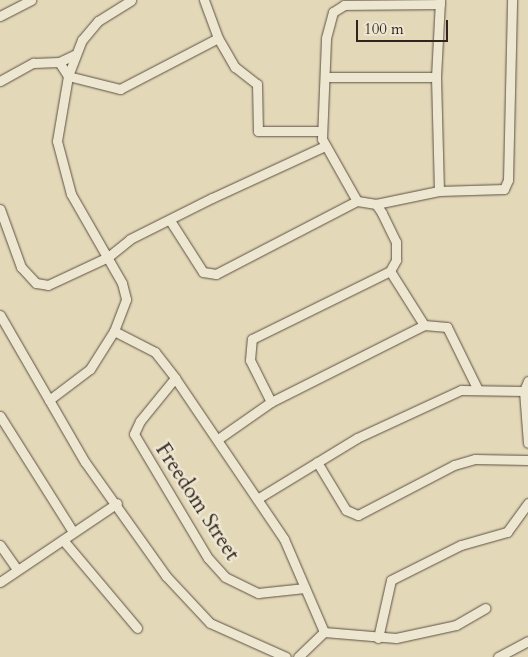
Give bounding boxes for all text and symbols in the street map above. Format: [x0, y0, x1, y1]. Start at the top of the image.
scale bar [358, 10, 450, 42]
text: 100 m [364, 19, 404, 39]
street label: Freedom Street [150, 438, 244, 566]

